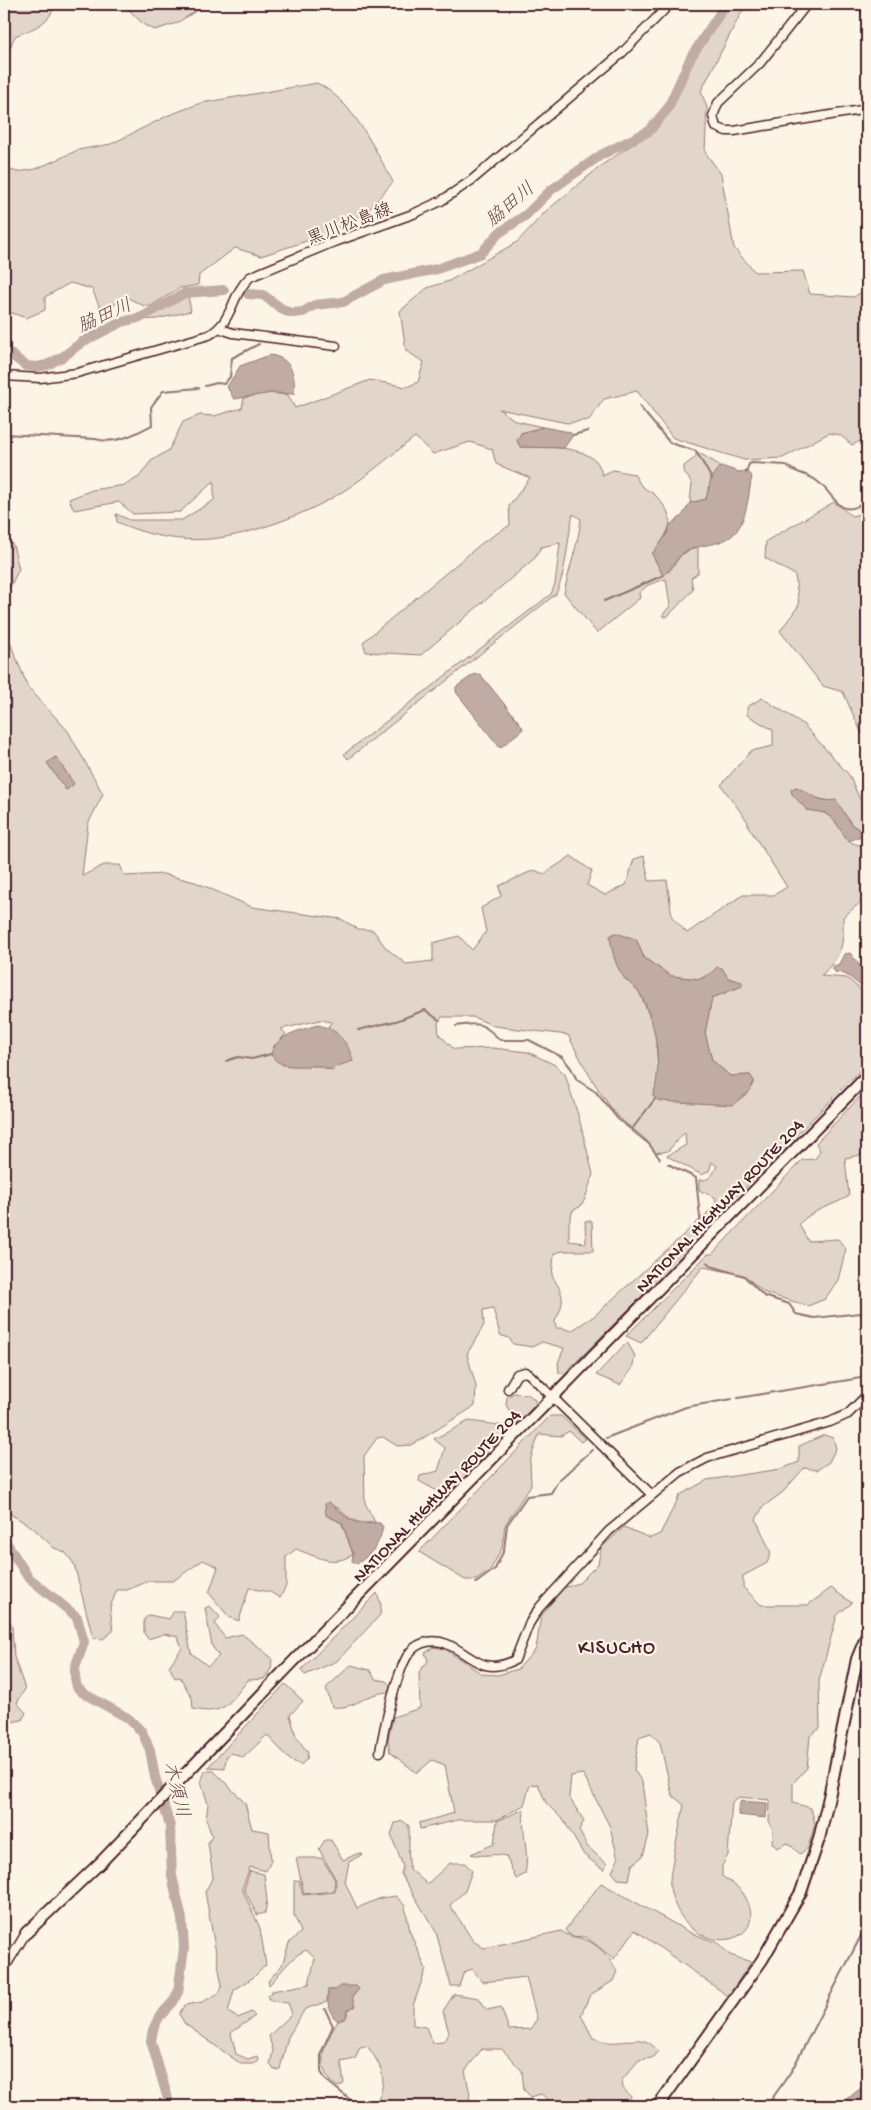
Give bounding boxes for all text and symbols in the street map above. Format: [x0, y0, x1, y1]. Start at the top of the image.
water label: 脇田川 [481, 178, 540, 233]
street label: 黒川松島線 [304, 198, 396, 251]
water label: 脇田川 [74, 294, 136, 339]
street label: NATIONAL HIGHWAY ROUTE 204 [632, 1115, 810, 1298]
street label: NATIONAL HIGHWAY ROUTE 204 [349, 1405, 527, 1588]
district label: KISUCHO [578, 1638, 656, 1661]
water label: 木須川 [157, 1759, 194, 1820]

